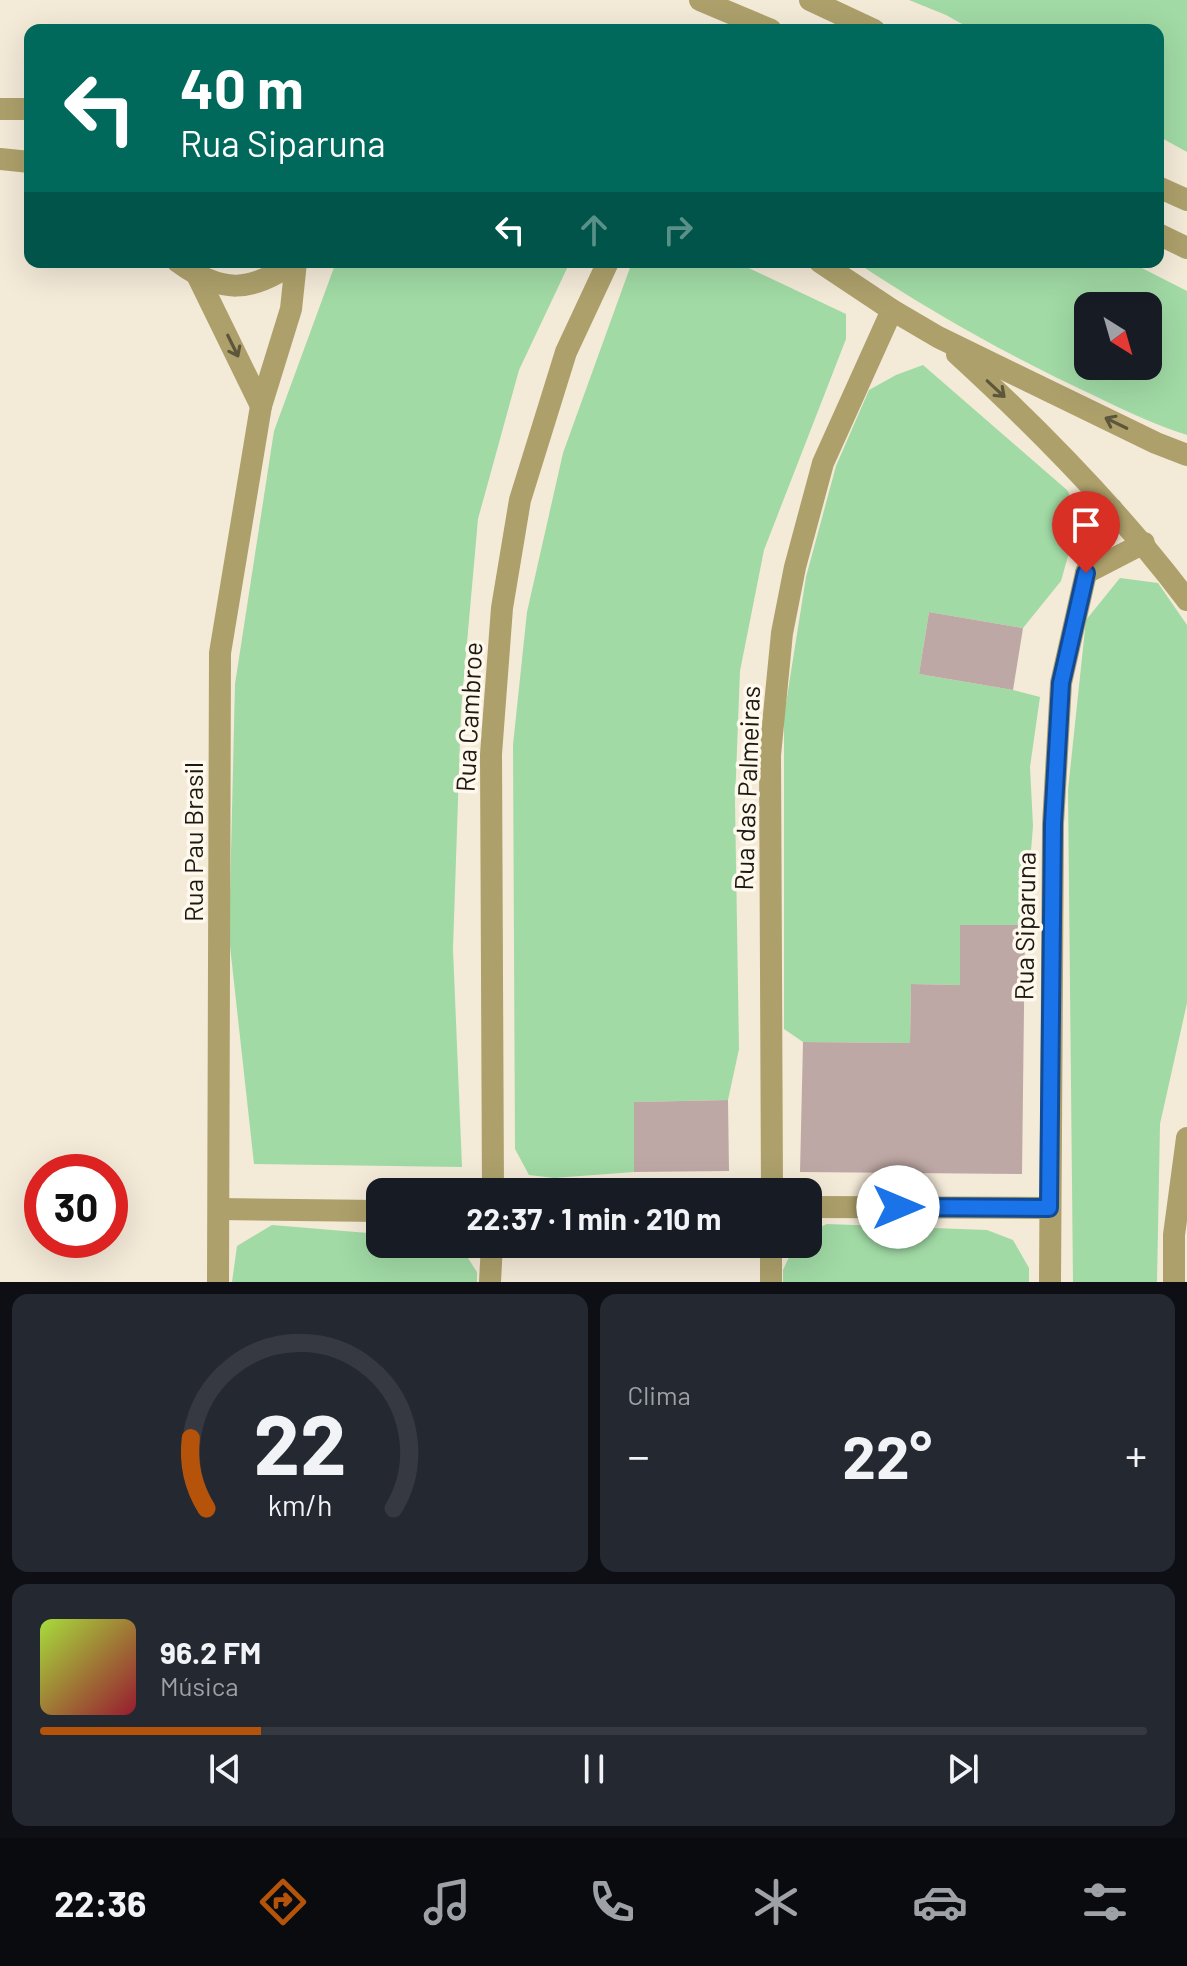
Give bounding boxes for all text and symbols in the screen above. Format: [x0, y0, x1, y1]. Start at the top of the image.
text: 40 m [180, 53, 304, 120]
icon: left [48, 56, 152, 160]
text: Rua Siparuna [180, 121, 386, 164]
icon: left [488, 208, 532, 252]
icon: ahead [572, 208, 616, 252]
icon: right [656, 208, 700, 252]
north arrow [1074, 292, 1162, 380]
map controls [1074, 292, 1162, 380]
one-way arrow [226, 334, 241, 358]
one-way arrow [985, 380, 1005, 398]
one-way arrow [1104, 415, 1128, 431]
pin [1052, 491, 1120, 573]
icon: arrive [1064, 503, 1108, 547]
street label: Rua Cambroe [449, 641, 487, 793]
street label: Rua das Palmeiras [727, 685, 765, 891]
street label: Rua Pau Brasil [177, 762, 208, 922]
street label: Rua Siparuna [1007, 851, 1041, 1001]
speed limit sign: 30 [24, 1154, 128, 1258]
position arrow [856, 1165, 940, 1249]
text: 22:37 · 1 min · 210 m [467, 1200, 721, 1236]
text: Clima [628, 1379, 691, 1410]
text: 22 [253, 1392, 346, 1492]
text: 22° [842, 1419, 932, 1491]
text: − [628, 1428, 650, 1481]
text: + [1125, 1428, 1147, 1481]
text: km/h [267, 1487, 332, 1522]
text: 96.2 FM [160, 1634, 261, 1670]
text: Música [160, 1670, 239, 1701]
icon: previous [203, 1747, 247, 1791]
icon: pause [572, 1747, 616, 1791]
icon: next [941, 1747, 985, 1791]
icon: directions [255, 1874, 311, 1930]
icon: music [419, 1874, 475, 1930]
icon: phone [584, 1874, 640, 1930]
icon: climate [748, 1874, 804, 1930]
icon: car [912, 1874, 968, 1930]
icon: filters [1077, 1874, 1133, 1930]
text: 22:36 [54, 1881, 146, 1924]

